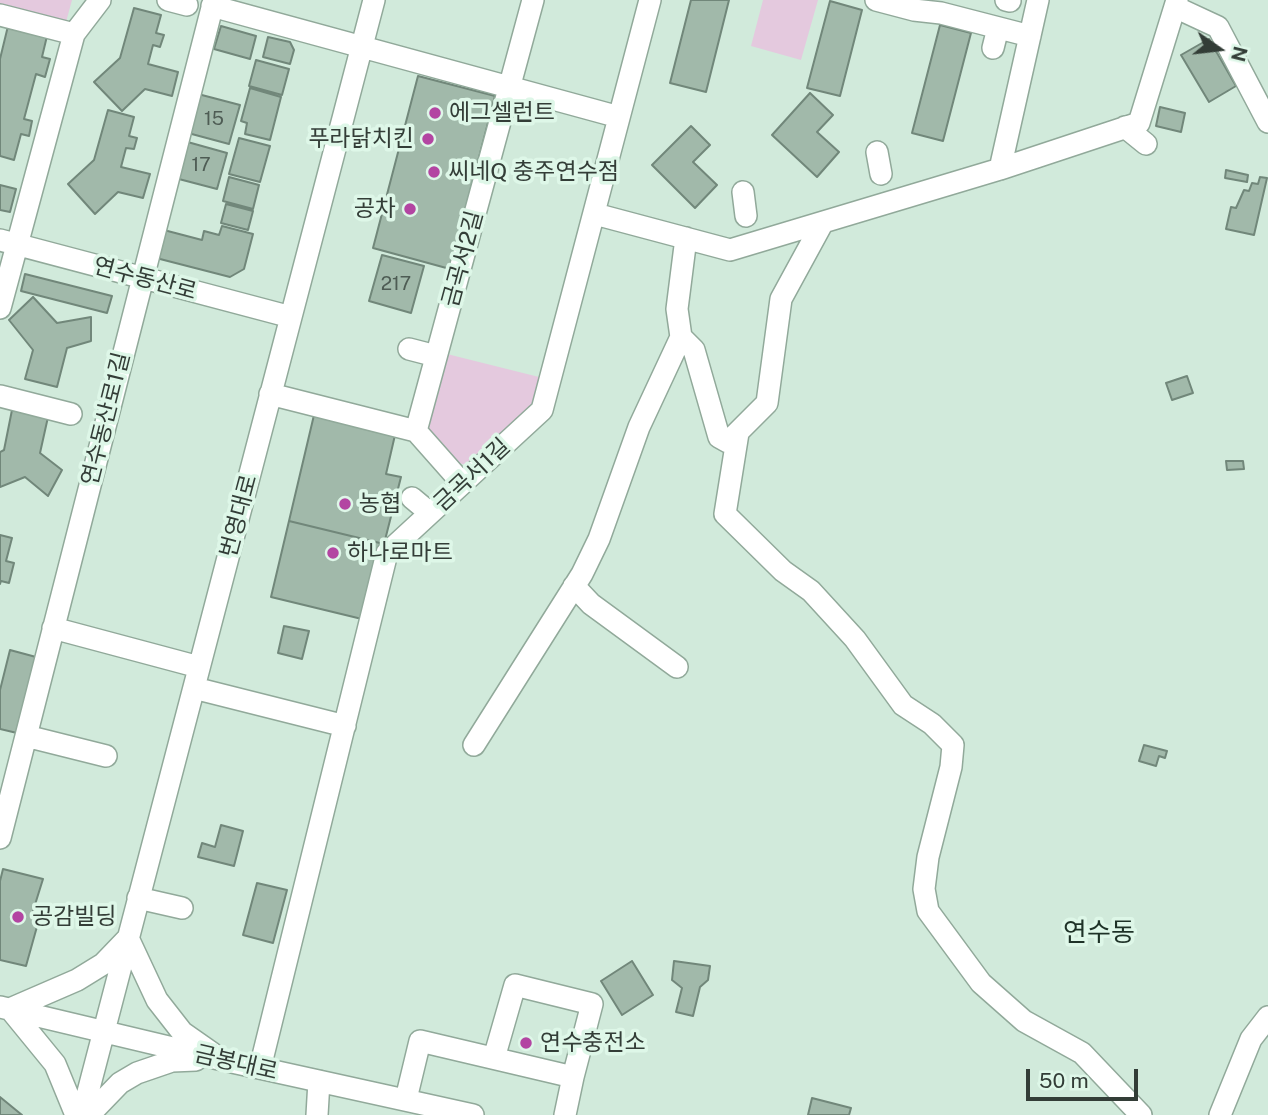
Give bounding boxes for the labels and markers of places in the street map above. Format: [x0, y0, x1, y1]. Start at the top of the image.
place label: 에그셀런트 [449, 99, 555, 127]
marker: 에그셀런트 [427, 105, 443, 121]
place label: 푸라닭치킨 [308, 125, 414, 153]
marker: 푸라닭치킨 [420, 131, 436, 147]
place label: 씨네Q 충주연수점 [448, 158, 619, 186]
marker: 씨네Q 충주연수점 [426, 164, 442, 180]
place label: 공차 [354, 195, 396, 223]
marker: 공차 [402, 201, 418, 217]
place label: 농협 [359, 490, 401, 518]
marker: 농협 [337, 496, 353, 512]
place label: 하나로마트 [347, 539, 453, 567]
marker: 하나로마트 [325, 545, 341, 561]
place label: 공감빌딩 [32, 903, 117, 931]
marker: 공감빌딩 [10, 909, 26, 925]
place label: 연수충전소 [540, 1029, 646, 1057]
marker: 연수충전소 [518, 1035, 534, 1051]

